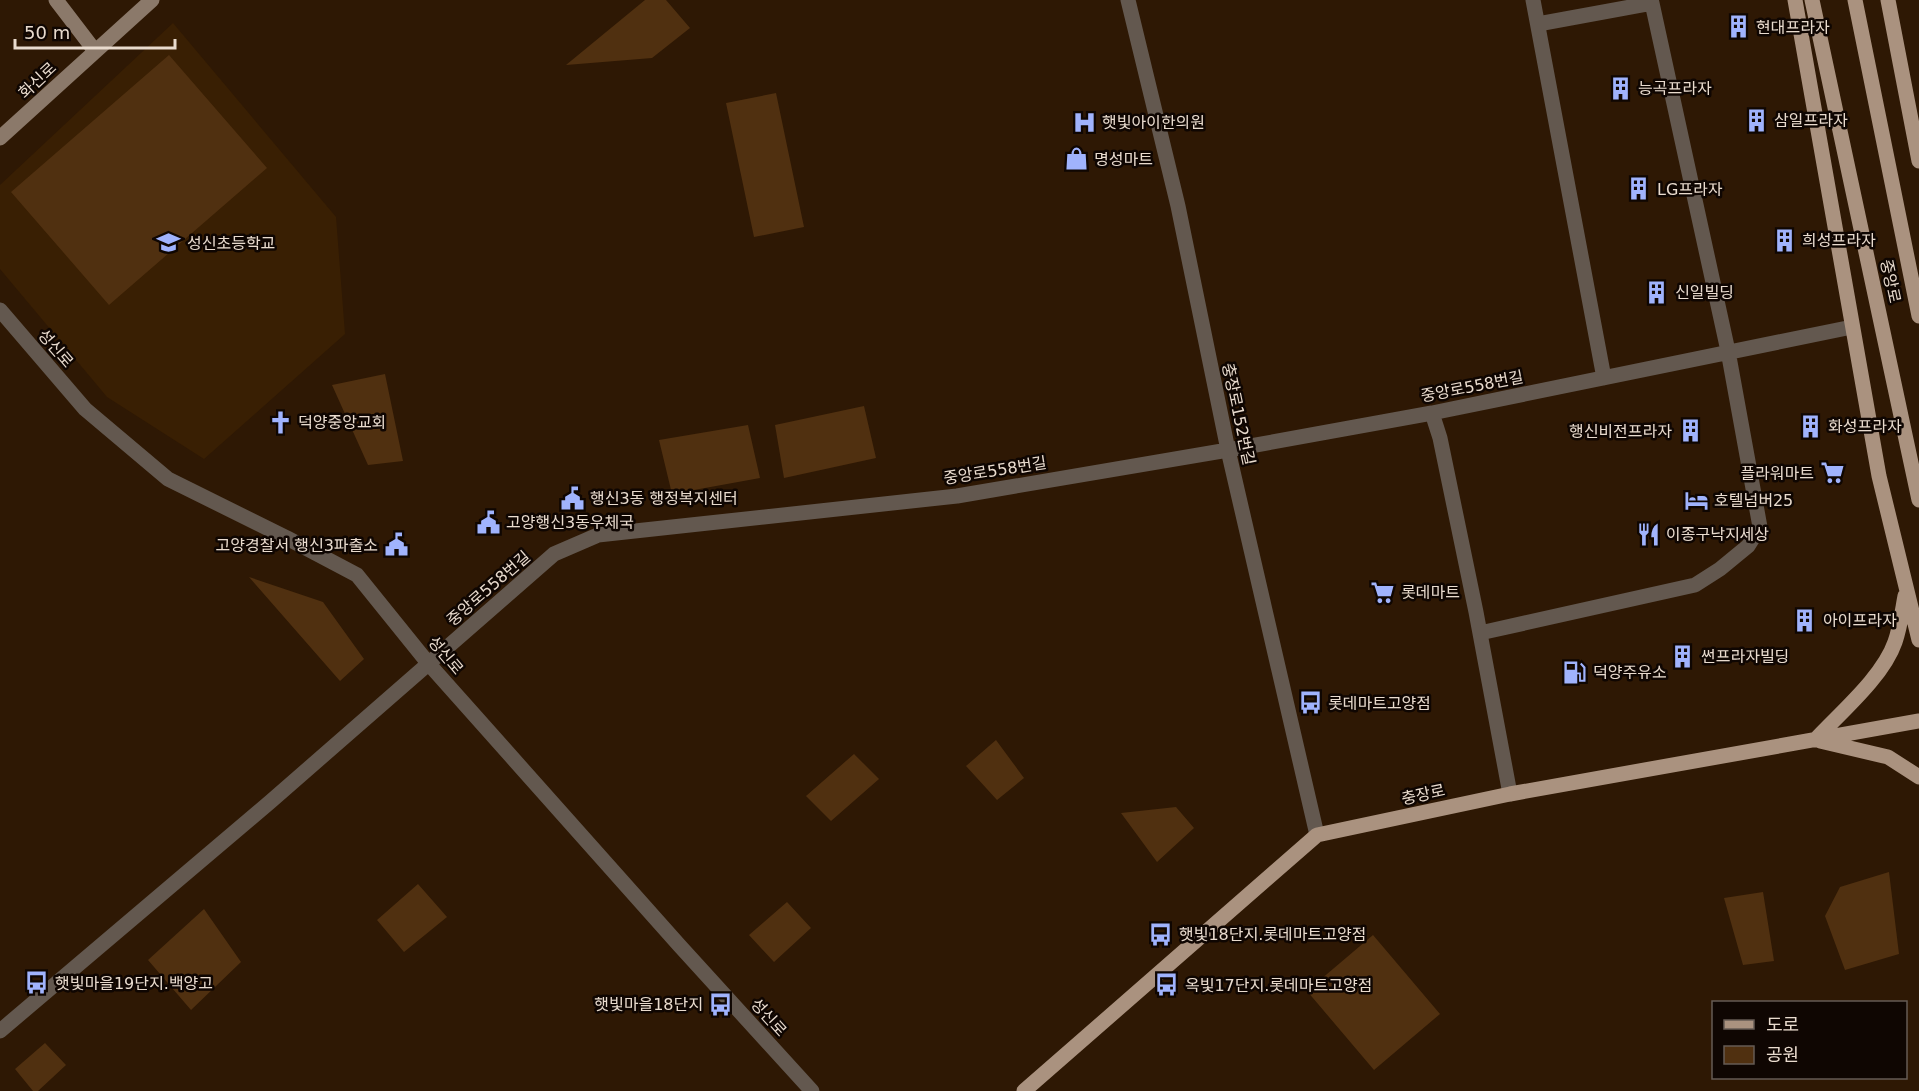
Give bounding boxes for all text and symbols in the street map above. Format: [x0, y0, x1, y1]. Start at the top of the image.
scale bar [15, 12, 176, 50]
building icon: 현대프라자 [1725, 14, 1751, 40]
place label: 현대프라자 [1756, 18, 1830, 37]
text: 50 m [24, 22, 70, 43]
street label: 화신로 [15, 58, 60, 102]
building icon: 능곡프라자 [1607, 75, 1633, 101]
place label: 능곡프라자 [1638, 79, 1712, 98]
building icon: 삼일프라자 [1743, 107, 1769, 133]
hospital icon: 햇빛아이한의원 [1071, 109, 1097, 135]
place label: 삼일프라자 [1774, 111, 1848, 130]
place label: 햇빛아이한의원 [1102, 113, 1205, 132]
shop icon: 명성마트 [1063, 146, 1089, 172]
place label: 명성마트 [1094, 150, 1153, 169]
building icon: LG프라자 [1626, 176, 1652, 202]
place label: LG프라자 [1657, 180, 1723, 199]
building icon: 희성프라자 [1771, 227, 1797, 253]
school or university icon: 성신초등학교 [156, 230, 182, 256]
place label: 희성프라자 [1802, 231, 1876, 250]
place label: 성신초등학교 [187, 234, 275, 253]
street label: 중앙로 [1877, 258, 1904, 305]
building icon: 신일빌딩 [1644, 279, 1670, 305]
place label: 신일빌딩 [1675, 283, 1734, 302]
street label: 성신로 [34, 325, 77, 371]
street label: 충장로152번길 [1218, 361, 1259, 467]
street label: 중앙로558번길 [1419, 367, 1525, 406]
church icon: 덕양중앙교회 [267, 409, 293, 435]
place label: 덕양중앙교회 [298, 413, 386, 432]
building icon: 화성프라자 [1797, 413, 1823, 439]
place label: 화성프라자 [1828, 417, 1902, 436]
building icon: 행신비전프라자 [1677, 418, 1703, 444]
place label: 행신비전프라자 [1569, 422, 1672, 441]
street label: 중앙로558번길 [942, 453, 1048, 488]
supermarket icon: 플라워마트 [1819, 460, 1845, 486]
place label: 플라워마트 [1740, 464, 1814, 483]
public building icon: 행신3동 행정복지센터 [559, 485, 585, 511]
hotel icon: 호텔넘버25 [1683, 487, 1709, 513]
place label: 행신3동 행정복지센터 [590, 489, 738, 508]
place label: 호텔넘버25 [1714, 491, 1793, 510]
public building icon: 고양행신3동우체국 [475, 509, 501, 535]
place label: 고양행신3동우체국 [506, 513, 634, 532]
restaurant icon: 이종구낙지세상 [1635, 521, 1661, 547]
place label: 이종구낙지세상 [1666, 525, 1769, 544]
public building icon: 고양경찰서 행신3파출소 [383, 532, 409, 558]
place label: 고양경찰서 행신3파출소 [216, 536, 378, 555]
street label: 중앙로558번길 [443, 547, 534, 630]
supermarket icon: 롯데마트 [1370, 579, 1396, 605]
place label: 롯데마트 [1401, 583, 1460, 602]
building icon: 아이프라자 [1792, 607, 1818, 633]
place label: 아이프라자 [1823, 611, 1897, 630]
street label: 성신로 [424, 632, 467, 679]
building icon: 썬프라자빌딩 [1670, 643, 1696, 669]
place label: 썬프라자빌딩 [1701, 647, 1789, 666]
fuel station icon: 덕양주유소 [1562, 659, 1588, 685]
place label: 덕양주유소 [1593, 663, 1667, 682]
bus stop icon: 롯데마트고양점 [1297, 690, 1323, 716]
place label: 롯데마트고양점 [1328, 694, 1431, 713]
street label: 충장로 [1400, 781, 1447, 808]
bus stop icon: 햇빛18단지.롯데마트고양점 [1148, 921, 1174, 947]
place label: 햇빛18단지.롯데마트고양점 [1179, 925, 1366, 944]
bus stop icon: 햇빛마을19단지.백양고 [24, 970, 50, 996]
bus stop icon: 옥빛17단지.롯데마트고양점 [1154, 972, 1180, 998]
place label: 햇빛마을19단지.백양고 [55, 974, 213, 993]
place label: 옥빛17단지.롯데마트고양점 [1185, 976, 1372, 995]
bus stop icon: 햇빛마을18단지 [708, 991, 734, 1017]
place label: 햇빛마을18단지 [594, 995, 703, 1014]
street label: 성신로 [747, 995, 791, 1040]
legend [1712, 1001, 1907, 1079]
text: 도로 [1766, 1014, 1799, 1035]
text: 공원 [1766, 1044, 1799, 1065]

